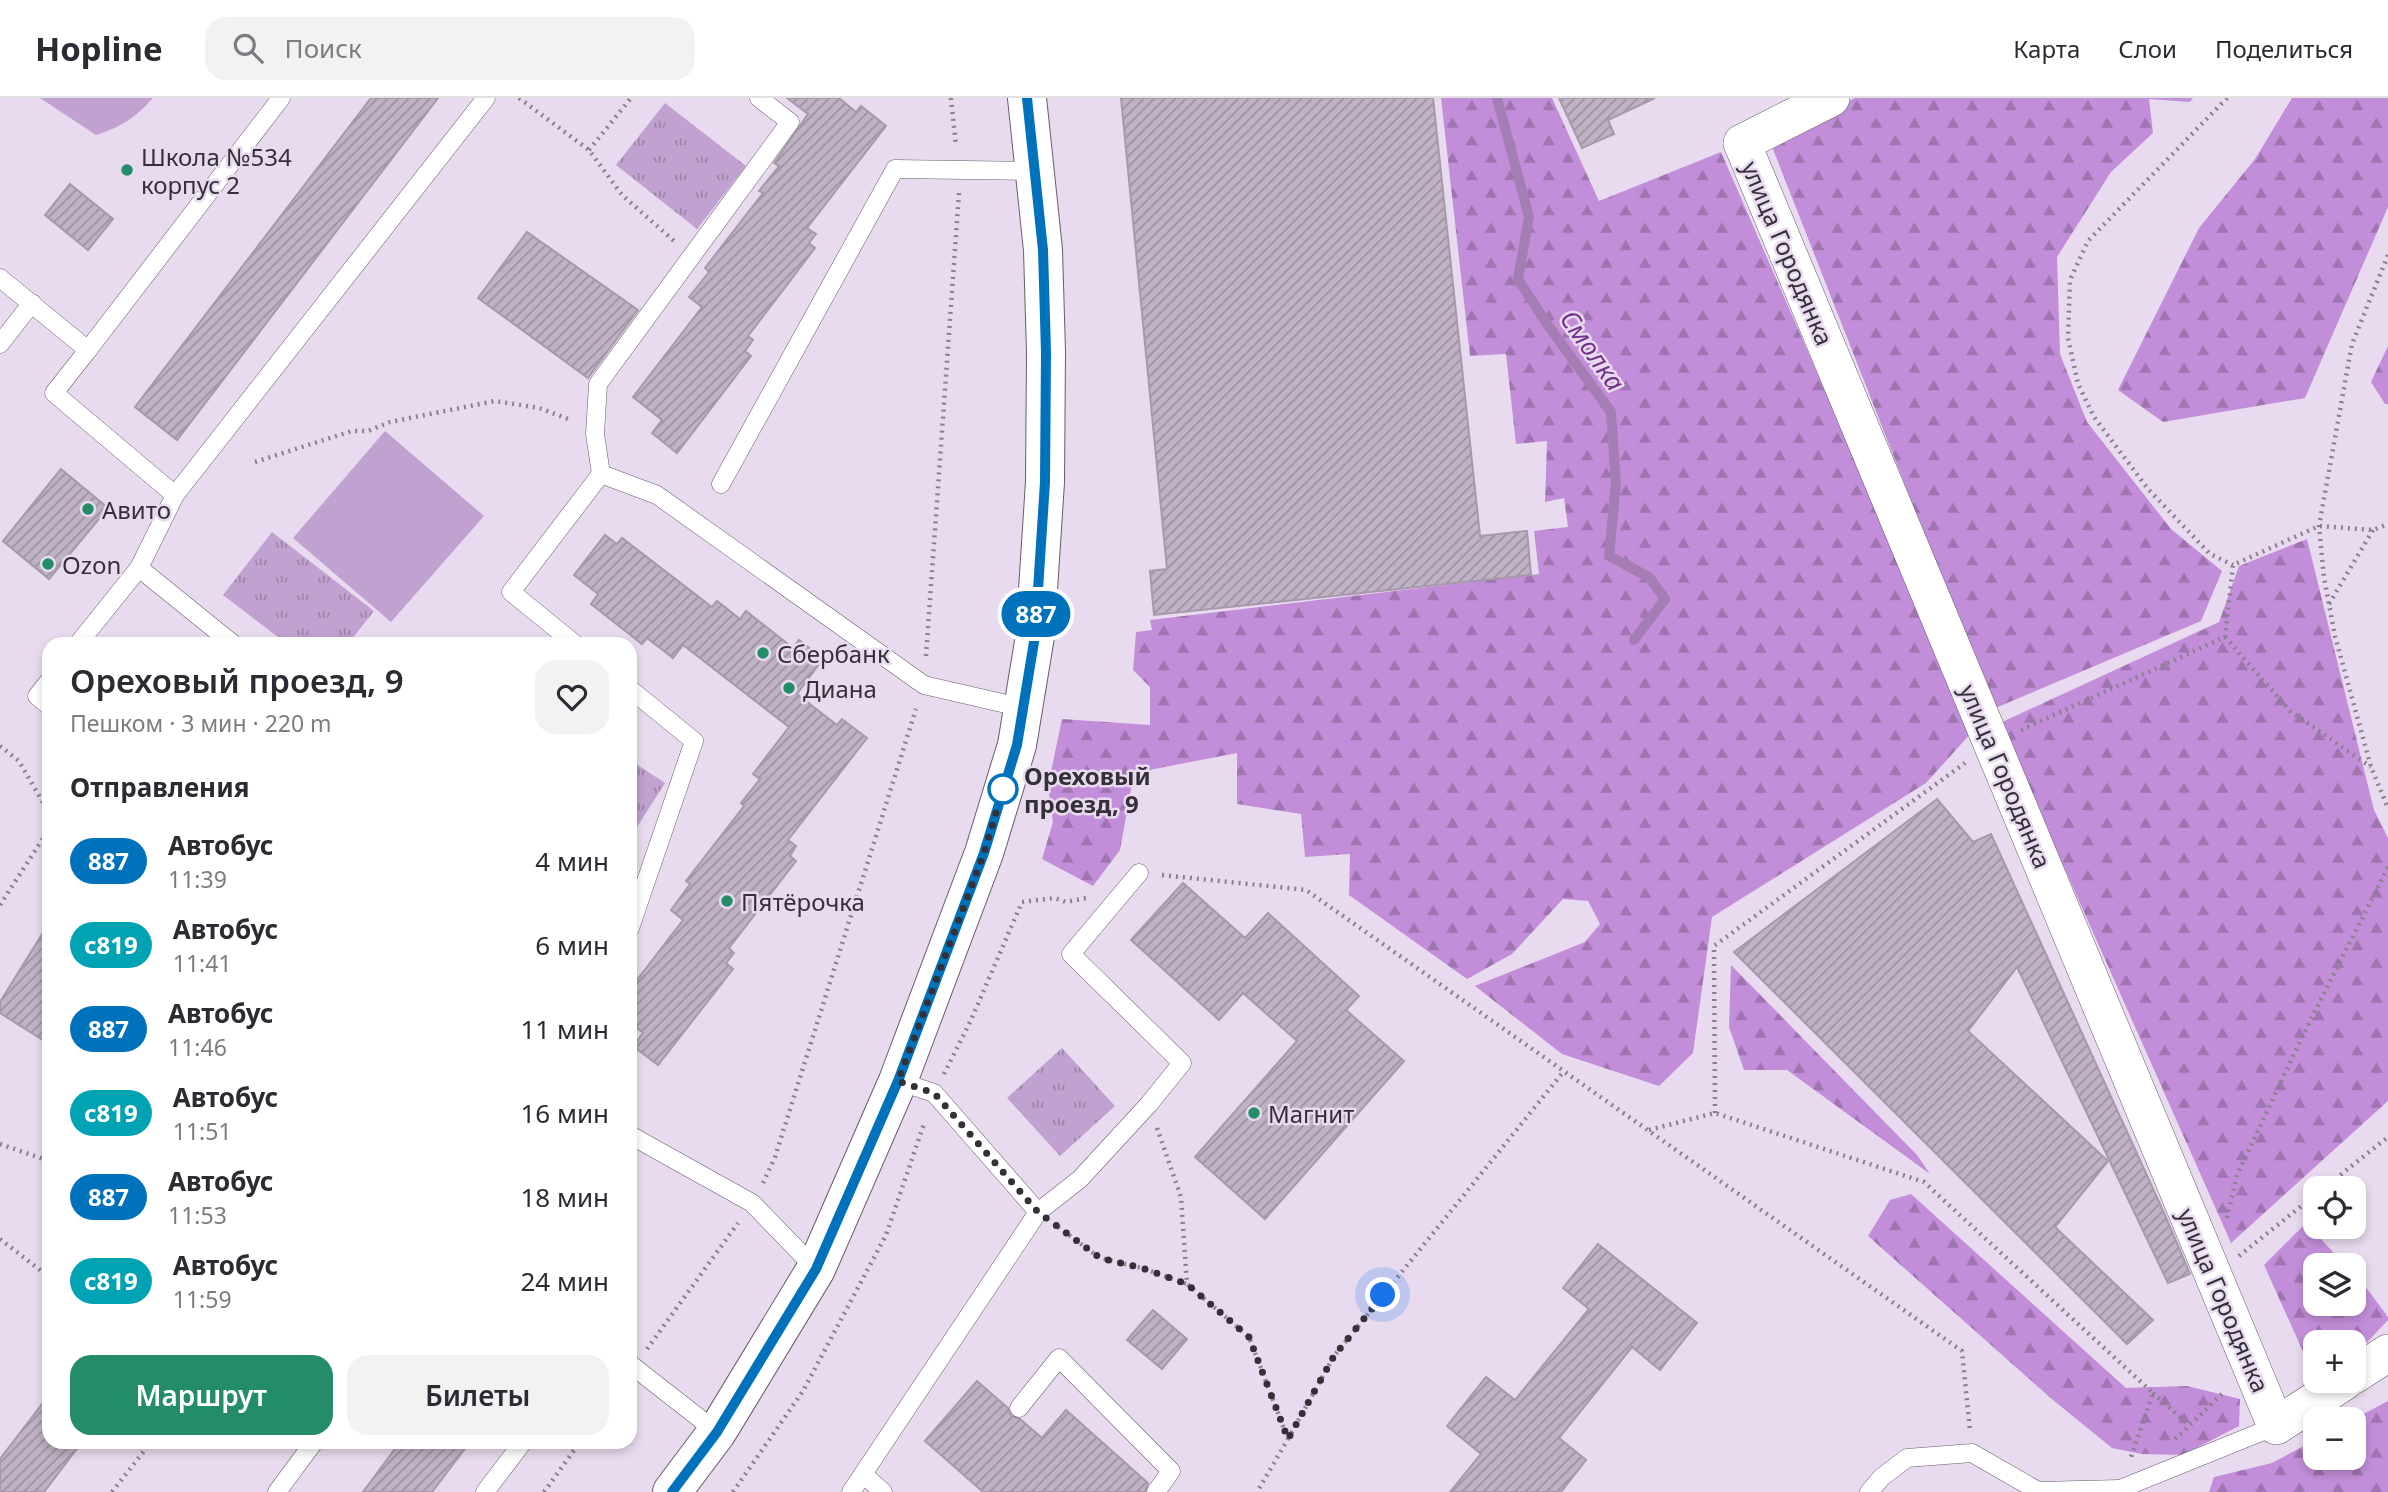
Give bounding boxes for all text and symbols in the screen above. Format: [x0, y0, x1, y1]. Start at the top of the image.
search box [205, 17, 695, 80]
text: Hopline [35, 26, 163, 71]
icon: search [229, 29, 267, 67]
text: Поиск [285, 30, 362, 66]
text: Карта [2013, 32, 2080, 65]
text: Слои [2118, 32, 2177, 65]
text: Поделиться [2215, 32, 2353, 65]
place label: Школа №534 корпус 2 [141, 140, 292, 201]
street label: улица Городянка [1734, 156, 1842, 350]
marker: Школа №534 корпус 2 [119, 162, 135, 178]
water label: Смолка [1552, 302, 1634, 398]
place label: Авито [102, 493, 171, 526]
marker: Авито [80, 501, 96, 517]
place label: Ozon [62, 548, 121, 581]
marker: Ozon [40, 556, 56, 572]
line badge: 887 [996, 591, 1076, 637]
text: 887 [1015, 597, 1057, 630]
place label: Сбербанк [777, 637, 890, 670]
marker: Сбербанк [755, 645, 771, 661]
text: Ореховый проезд, 9 [70, 658, 404, 703]
button: heart [535, 660, 609, 734]
place label: Диана [803, 672, 877, 705]
street label: улица Городянка [1952, 679, 2060, 873]
marker: Диана [781, 680, 797, 696]
text: Пешком · 3 мин · 220 m [70, 707, 332, 739]
place label: Ореховый проезд, 9 [1024, 759, 1151, 820]
text: Отправления [70, 769, 249, 805]
marker: Ореховый проезд, 9 [988, 774, 1018, 804]
text: Автобус [168, 827, 273, 863]
text: 4 мин [535, 843, 609, 879]
text: 887 [88, 844, 129, 877]
text: 11:39 [168, 863, 227, 895]
place label: Пятёрочка [741, 885, 865, 918]
marker: Пятёрочка [719, 893, 735, 909]
text: Автобус [173, 911, 278, 947]
text: 6 мин [535, 927, 609, 963]
text: с819 [84, 928, 138, 961]
text: 11:41 [173, 947, 232, 979]
text: Автобус [168, 995, 273, 1031]
text: 11 мин [520, 1011, 609, 1047]
text: 887 [88, 1012, 129, 1045]
text: 11:46 [168, 1031, 227, 1063]
text: Автобус [173, 1079, 278, 1115]
text: 16 мин [520, 1095, 609, 1131]
text: с819 [84, 1096, 138, 1129]
place label: Магнит [1268, 1097, 1354, 1130]
marker: Магнит [1246, 1105, 1262, 1121]
text: 11:51 [173, 1115, 232, 1147]
text: Автобус [168, 1163, 273, 1199]
map controls [2303, 1176, 2366, 1470]
button: locate [2303, 1176, 2366, 1239]
text: 18 мин [520, 1179, 609, 1215]
text: 887 [88, 1180, 129, 1213]
text: 11:53 [168, 1199, 227, 1231]
street label: улица Городянка [2170, 1203, 2278, 1397]
text: Автобус [173, 1247, 278, 1283]
button: layers [2303, 1253, 2366, 1316]
text: 24 мин [520, 1263, 609, 1299]
text: с819 [84, 1264, 138, 1297]
your location [1365, 1277, 1400, 1312]
text: 11:59 [173, 1283, 232, 1315]
button: + [2303, 1330, 2366, 1393]
button: Маршрут [70, 1355, 333, 1435]
button: Билеты [347, 1355, 609, 1435]
button: − [2303, 1407, 2366, 1470]

